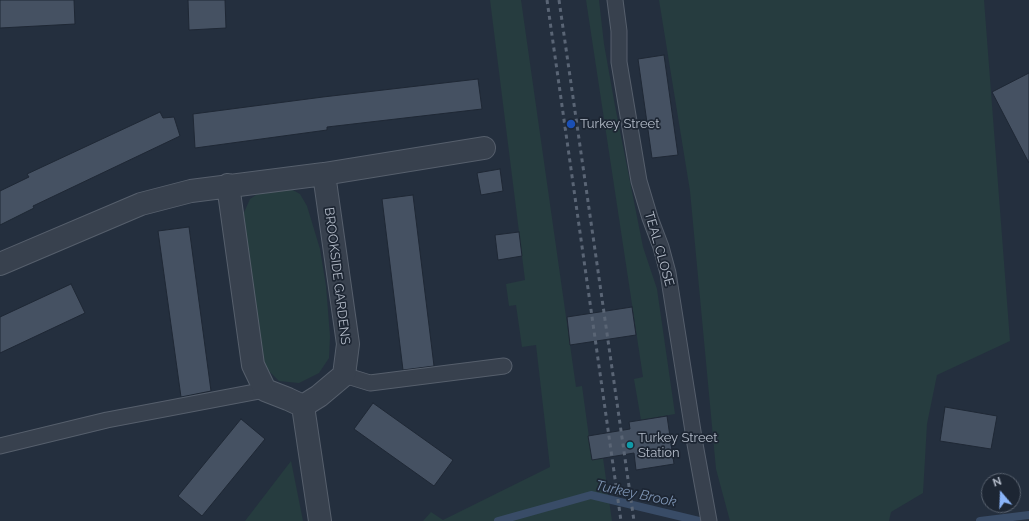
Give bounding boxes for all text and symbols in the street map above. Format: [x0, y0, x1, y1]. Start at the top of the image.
place label: Turkey Street [580, 116, 660, 132]
marker: Turkey Street [565, 118, 577, 130]
street label: BROOKSIDE GARDENS [321, 206, 353, 346]
street label: TEAL CLOSE [641, 210, 677, 288]
place label: Turkey Street Station [638, 430, 718, 461]
marker: Turkey Street Station [625, 440, 635, 450]
north arrow [981, 473, 1021, 513]
text: N [991, 475, 1003, 490]
water label: Turkey Brook [594, 477, 678, 511]

